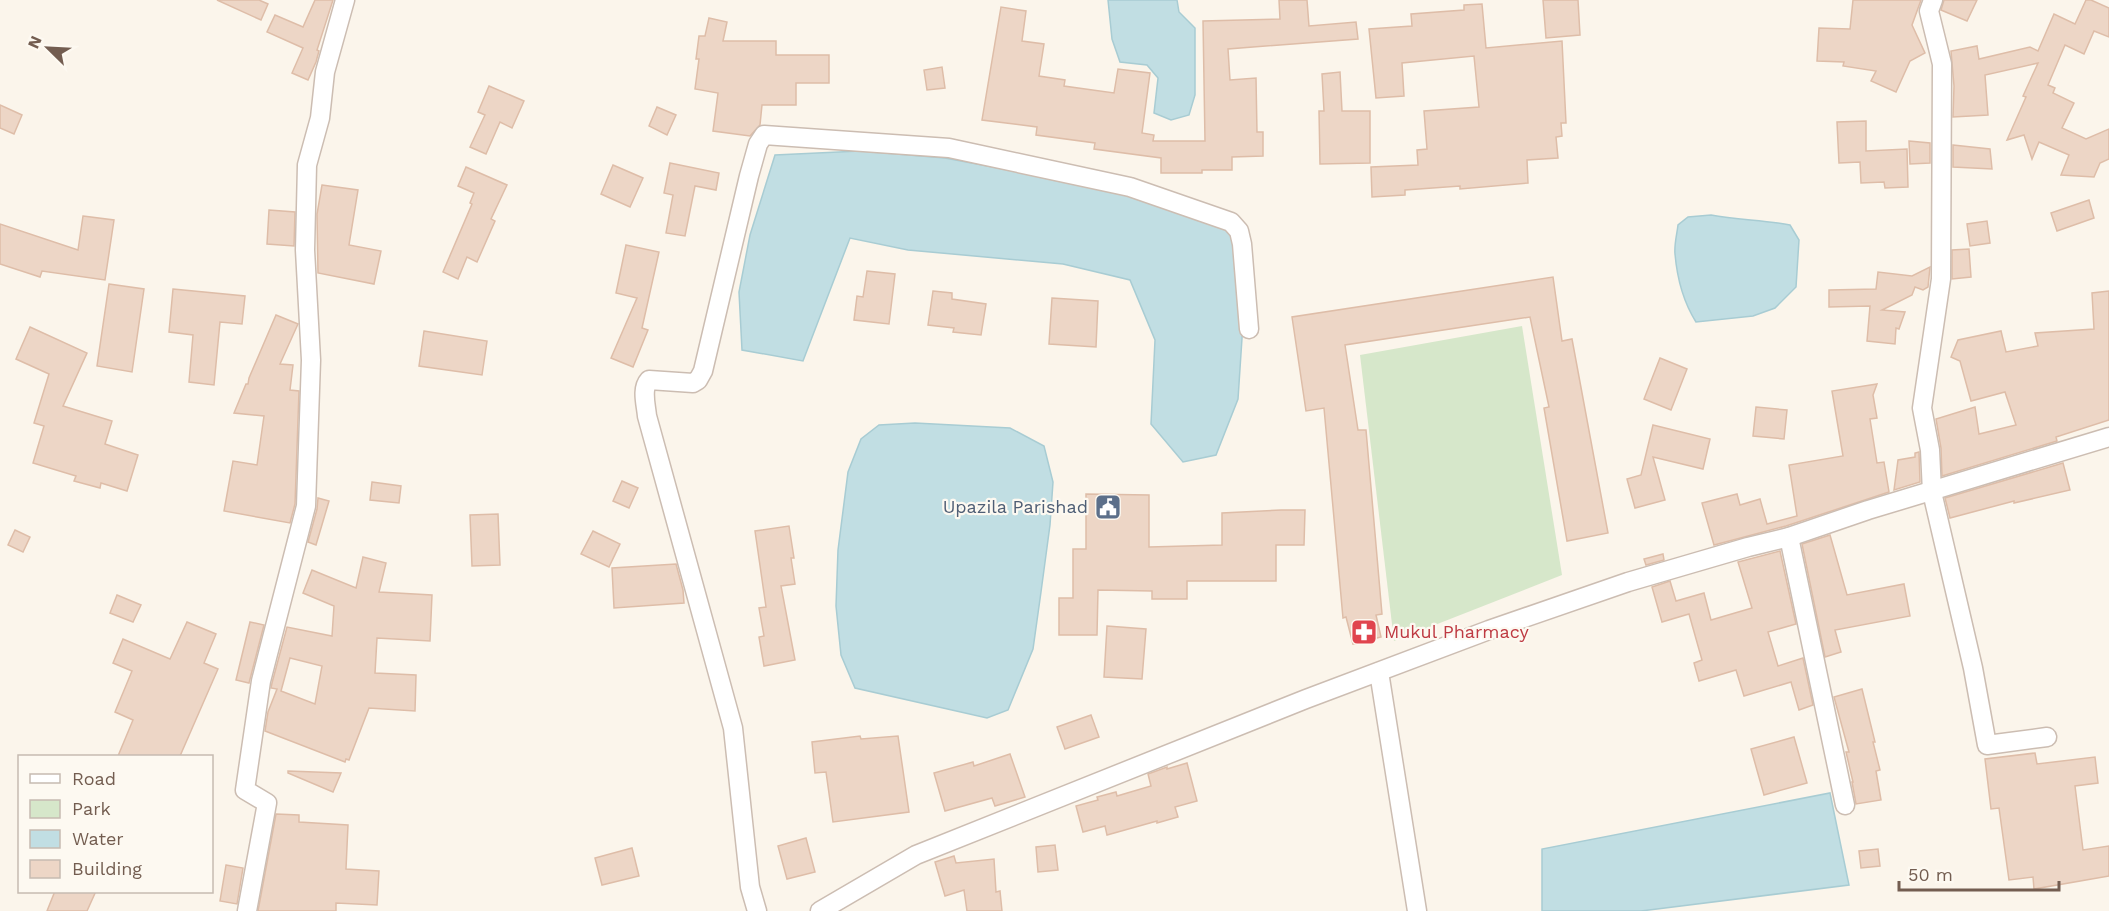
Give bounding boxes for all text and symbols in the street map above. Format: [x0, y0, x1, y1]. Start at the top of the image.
north arrow [18, 18, 78, 78]
text: N [24, 33, 46, 51]
public building icon: Upazila Parishad [1093, 492, 1123, 522]
place label: Upazila Parishad [943, 496, 1088, 517]
pharmacy icon: Mukul Pharmacy [1349, 617, 1379, 647]
place label: Mukul Pharmacy [1384, 621, 1529, 642]
legend [18, 755, 213, 893]
text: Road [72, 768, 116, 789]
text: Park [72, 798, 111, 819]
text: Water [72, 828, 124, 849]
scale bar [1899, 854, 2060, 892]
text: Building [72, 858, 142, 879]
text: 50 m [1908, 864, 1953, 885]

